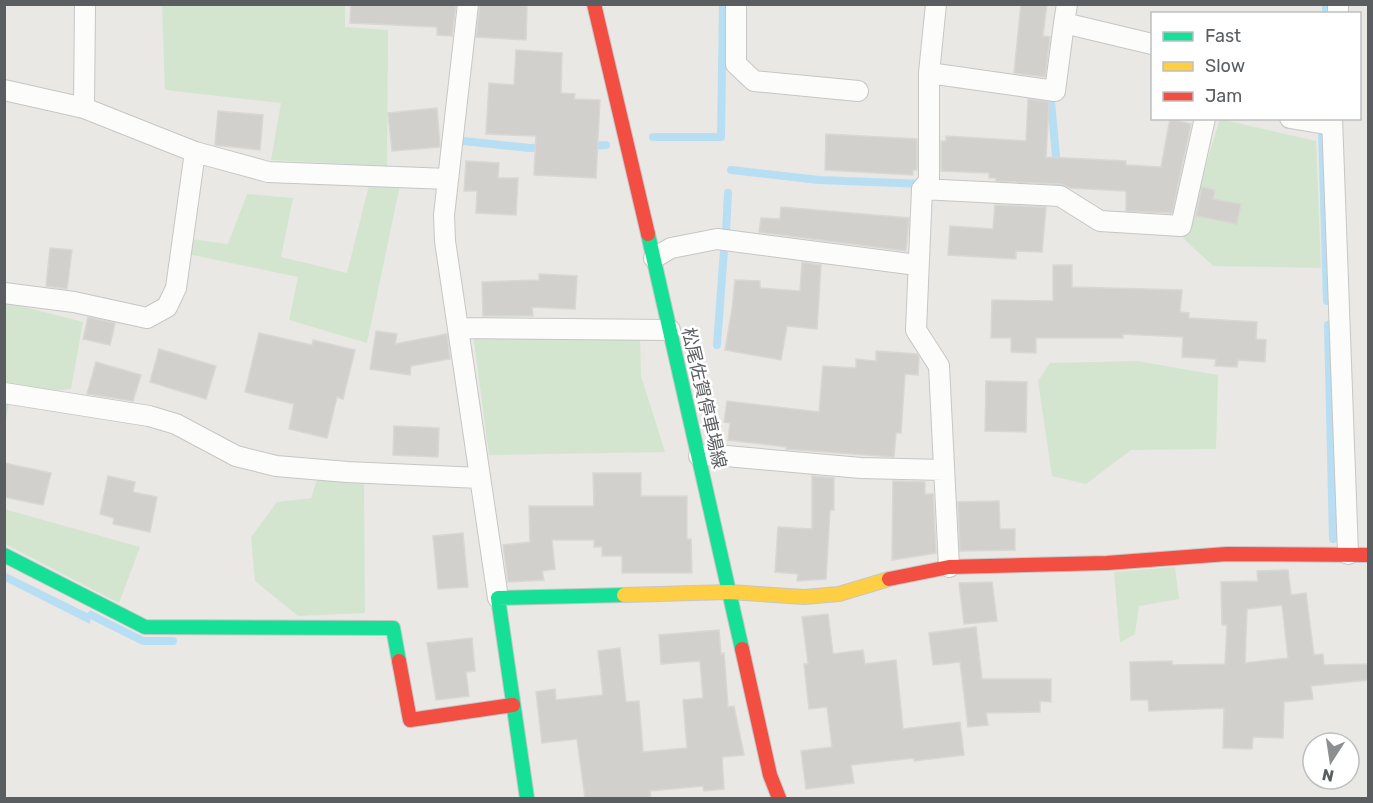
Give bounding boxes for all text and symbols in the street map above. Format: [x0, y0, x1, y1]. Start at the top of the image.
legend [1151, 12, 1361, 120]
text: Fast [1205, 25, 1241, 47]
text: Slow [1205, 55, 1245, 77]
text: Jam [1205, 85, 1242, 107]
street label: 松尾佐賀停車場線 [677, 325, 731, 471]
north arrow [1301, 731, 1361, 791]
text: N [1320, 765, 1336, 786]

